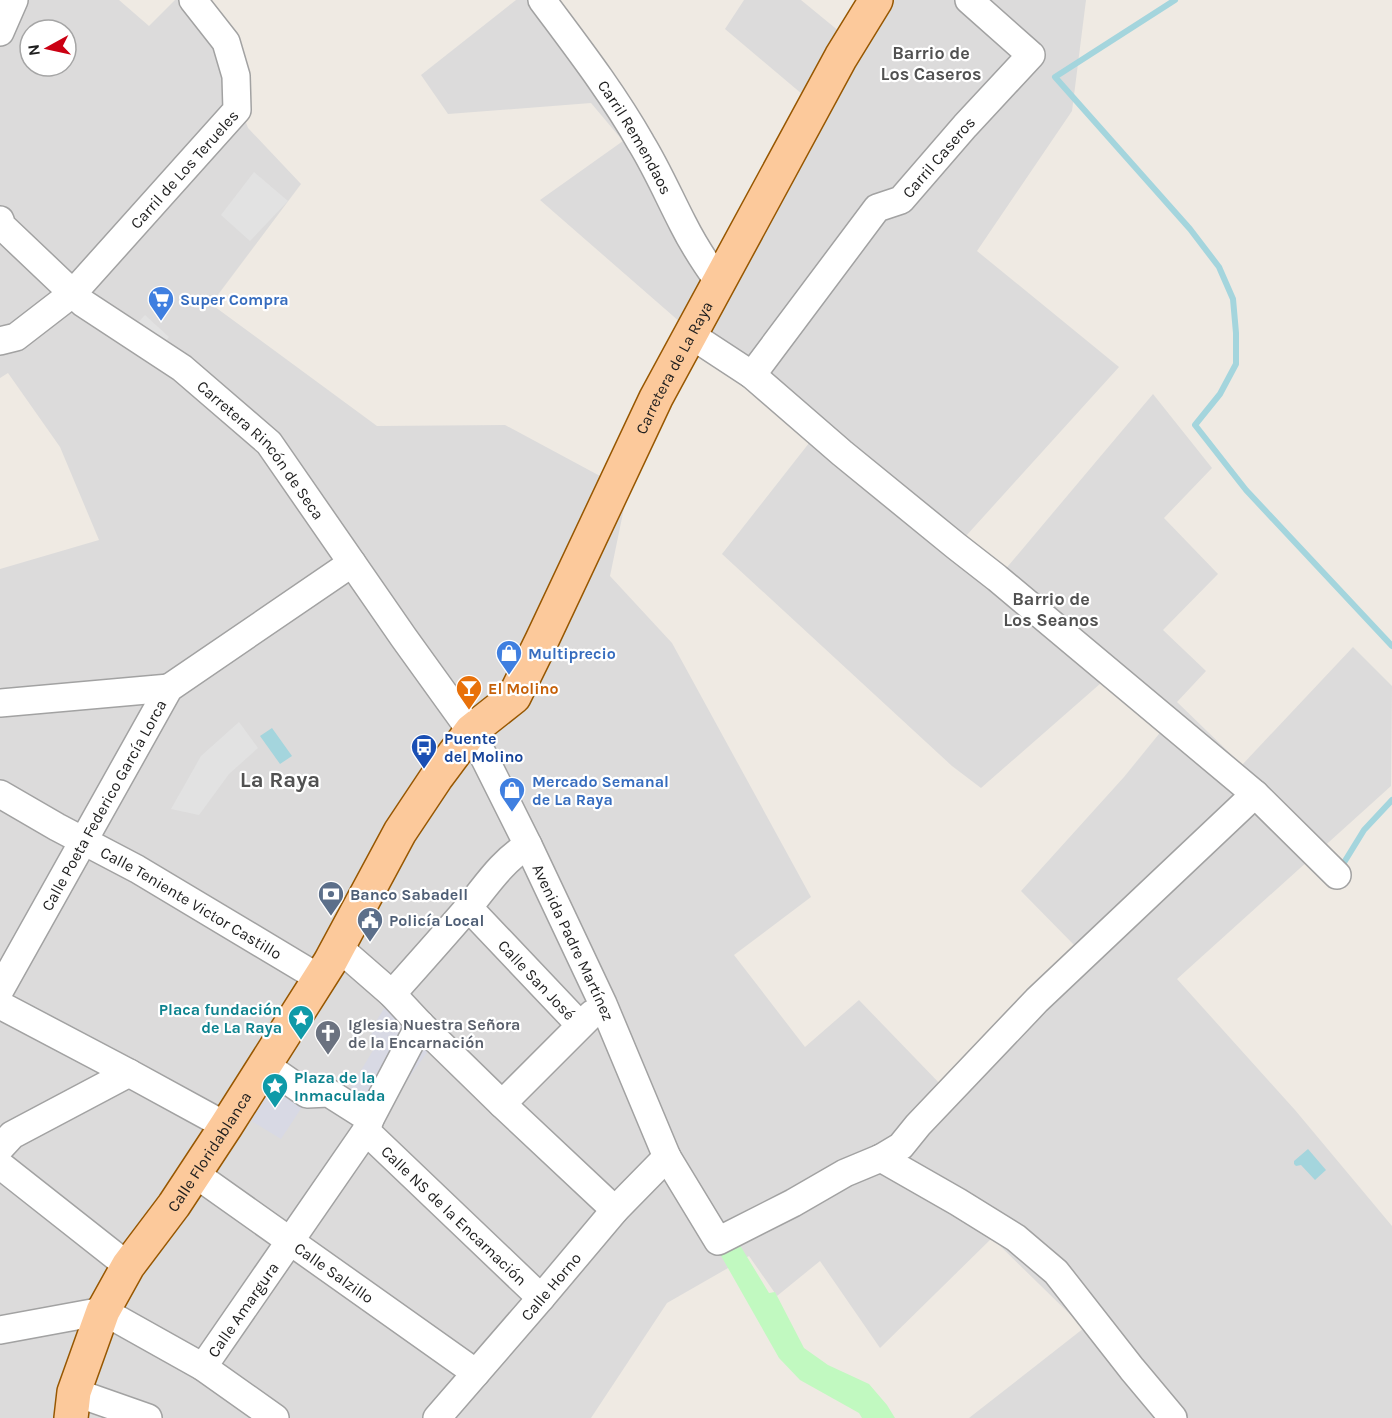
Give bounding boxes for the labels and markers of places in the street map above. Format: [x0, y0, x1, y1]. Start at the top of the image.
supermarket icon: Super Compra [146, 284, 176, 322]
place label: Super Compra [180, 290, 289, 309]
shop icon: Multiprecio [494, 638, 524, 676]
place label: Multiprecio [528, 644, 616, 663]
bar icon: El Molino [454, 673, 484, 711]
place label: El Molino [488, 679, 559, 698]
place label: Puente del Molino [444, 729, 523, 766]
bus stop icon: Puente del Molino [409, 732, 439, 770]
place label: Mercado Semanal de La Raya [532, 772, 669, 809]
shop icon: Mercado Semanal de La Raya [497, 775, 527, 813]
bank icon: Banco Sabadell [316, 879, 346, 917]
place label: Banco Sabadell [350, 885, 468, 904]
public building icon: Policía Local [355, 905, 385, 943]
place label: Policía Local [389, 911, 484, 930]
place label: Placa fundación de La Raya [159, 1000, 282, 1037]
place icon: Placa fundación de La Raya [286, 1003, 316, 1041]
place label: Iglesia Nuestra Señora de la Encarnación [348, 1015, 520, 1052]
church icon: Iglesia Nuestra Señora de la Encarnación [313, 1018, 343, 1056]
place label: Plaza de la Inmaculada [294, 1068, 385, 1105]
place icon: Plaza de la Inmaculada [260, 1071, 290, 1109]

